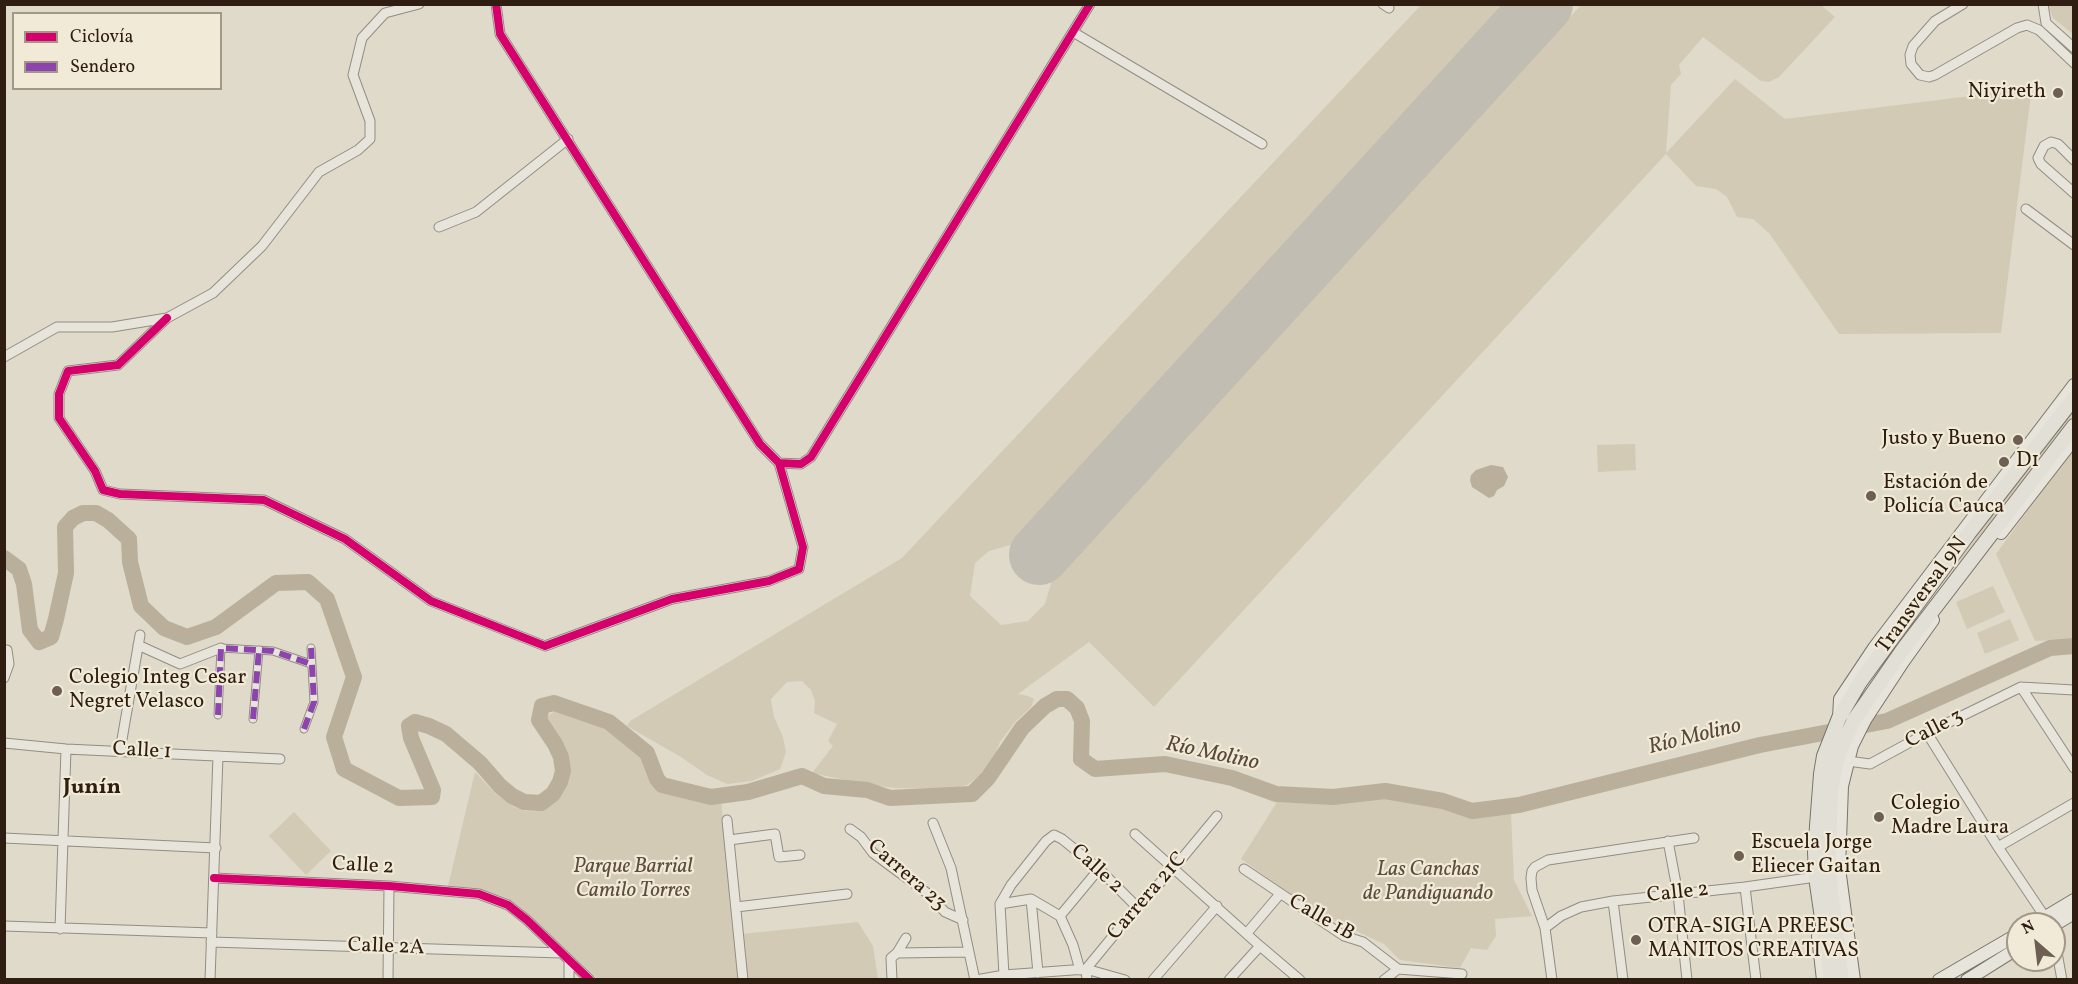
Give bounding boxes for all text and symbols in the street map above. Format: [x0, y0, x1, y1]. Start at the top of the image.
legend [12, 12, 222, 90]
text: Ciclovía [70, 25, 133, 50]
text: Sendero [70, 55, 135, 80]
place label: Niyireth [1968, 80, 2046, 106]
marker: Niyireth [2051, 86, 2065, 100]
place label: Justo y Bueno [1882, 427, 2006, 453]
marker: Justo y Bueno [2011, 433, 2025, 447]
place label: D1 [2016, 449, 2039, 475]
marker: D1 [1997, 455, 2011, 469]
place label: Estación de Policía Cauca [1883, 471, 2005, 521]
marker: Estación de Policía Cauca [1864, 489, 1878, 503]
street label: Transversal 9N [1872, 533, 1974, 659]
place label: Colegio Integ Cesar Negret Velasco [69, 666, 246, 716]
marker: Colegio Integ Cesar Negret Velasco [50, 684, 64, 698]
street label: Calle 3 [1902, 705, 1968, 755]
water label: Río Molino [1646, 714, 1744, 762]
water label: Río Molino [1163, 732, 1261, 778]
street label: Calle 1 [112, 738, 172, 766]
district label: Junín [63, 776, 121, 802]
place label: Colegio Madre Laura [1891, 792, 2009, 842]
marker: Colegio Madre Laura [1872, 810, 1886, 824]
place label: Escuela Jorge Eliecer Gaitan [1751, 831, 1881, 881]
street label: Carrera 23 [861, 835, 951, 917]
street label: Calle 2 [1064, 840, 1128, 900]
street label: Carrera 21C [1103, 848, 1193, 946]
marker: Escuela Jorge Eliecer Gaitan [1732, 849, 1746, 863]
street label: Calle 2 [331, 853, 395, 881]
park label: Parque Barrial Camilo Torres [573, 855, 693, 905]
park label: Las Canchas de Pandiguando [1363, 858, 1493, 908]
street label: Calle 2 [1646, 878, 1710, 910]
street label: Calle 1B [1283, 890, 1359, 948]
north arrow [2006, 912, 2066, 972]
place label: OTRA-SIGLA PREESC MANITOS CREATIVAS [1648, 915, 1859, 965]
text: N [2018, 915, 2039, 940]
marker: OTRA-SIGLA PREESC MANITOS CREATIVAS [1629, 933, 1643, 947]
street label: Calle 2A [347, 934, 425, 962]

